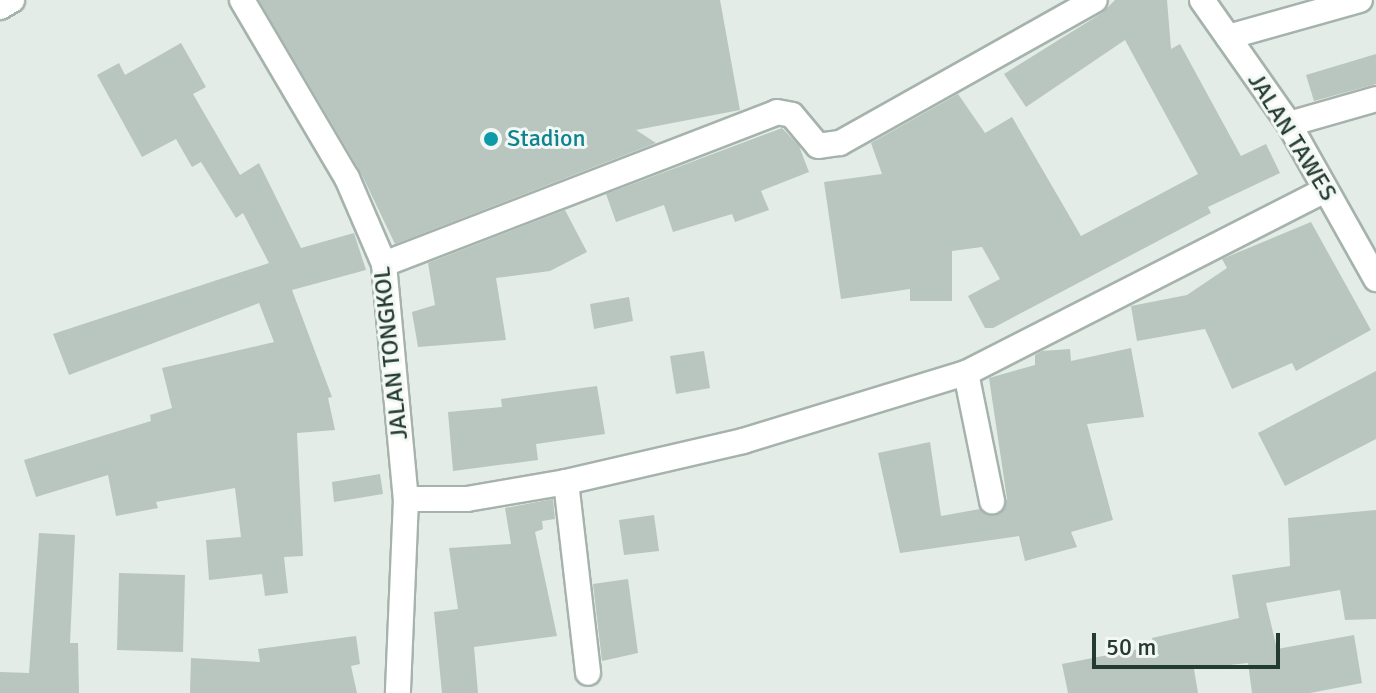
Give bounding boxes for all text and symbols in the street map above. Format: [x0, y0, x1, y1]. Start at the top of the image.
street label: JALAN TAWES [1241, 68, 1343, 206]
place label: Stadion [507, 125, 586, 153]
marker: Stadion [482, 130, 500, 148]
street label: JALAN TONGKOL [368, 265, 414, 441]
scale bar [1096, 617, 1284, 667]
text: 50 m [1106, 632, 1156, 662]

